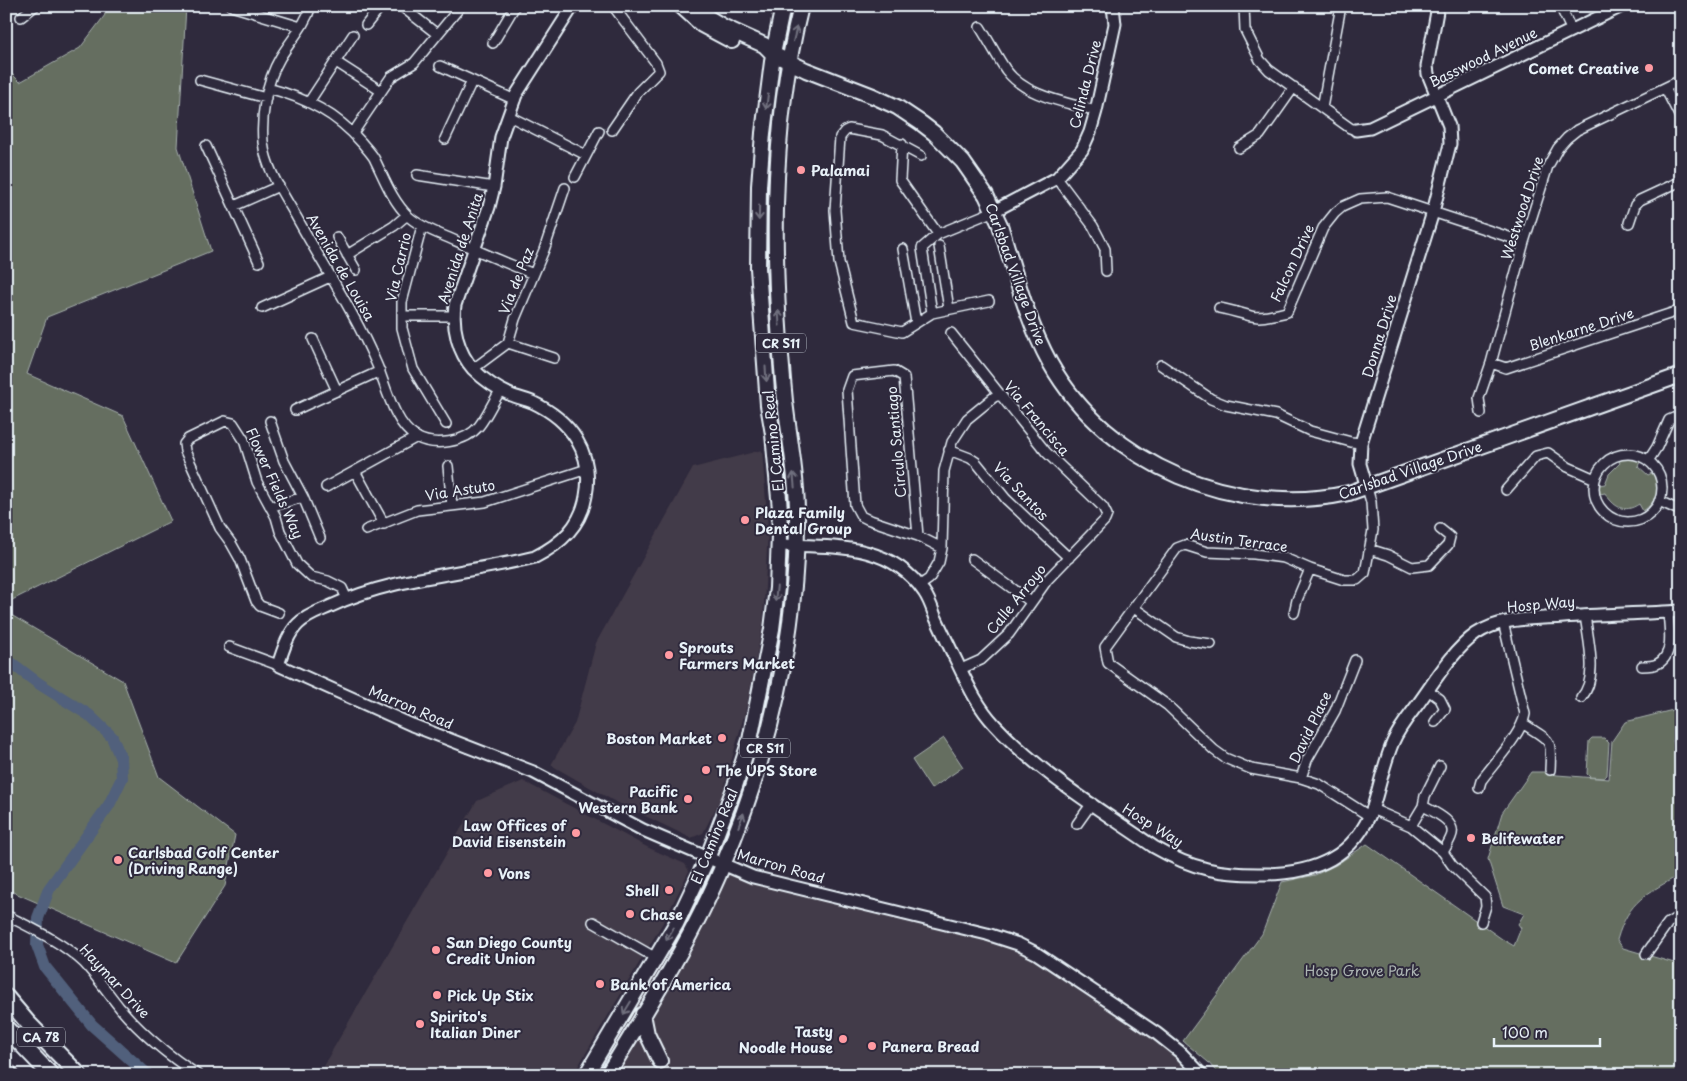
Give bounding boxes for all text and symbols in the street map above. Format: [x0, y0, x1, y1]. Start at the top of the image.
street label: Basswood Avenue [1425, 22, 1541, 92]
one-way arrow [790, 27, 800, 43]
street label: Celinda Drive [1064, 37, 1106, 131]
place label: Comet Creative [1528, 58, 1639, 79]
marker: Comet Creative [1643, 62, 1655, 74]
one-way arrow [762, 94, 772, 110]
street label: Westwood Drive [1495, 154, 1549, 262]
place label: Palamai [811, 160, 870, 181]
marker: Palamai [795, 164, 807, 176]
street label: Avenida de Anita [432, 190, 488, 306]
street label: Carlsbad Village Drive [980, 200, 1052, 348]
one-way arrow [754, 204, 764, 221]
street label: Avenida de Louisa [302, 209, 380, 325]
street label: Falcon Drive [1265, 221, 1319, 305]
street label: Via Carrio [380, 230, 416, 304]
street label: Via de Paz [493, 244, 539, 318]
street label: Donna Drive [1356, 292, 1402, 380]
street label: Blenkarne Drive [1526, 302, 1636, 356]
one-way arrow [774, 310, 783, 326]
road number: CR S11 [756, 333, 806, 352]
one-way arrow [761, 365, 771, 381]
street label: Via Francisca [999, 376, 1075, 460]
street label: Circulo Santiago [881, 385, 911, 499]
street label: El Camino Real [757, 389, 789, 493]
street label: Flower Fields Way [241, 424, 309, 542]
street label: Carlsbad Village Drive [1335, 436, 1485, 504]
street label: Via Santos [988, 457, 1054, 525]
one-way arrow [789, 472, 799, 488]
street label: Via Astuto [424, 474, 497, 506]
place label: Plaza Family Dental Group [755, 502, 852, 539]
marker: Plaza Family Dental Group [739, 514, 751, 526]
street label: Austin Terrace [1189, 523, 1289, 557]
street label: Calle Arroyo [981, 559, 1051, 639]
one-way arrow [771, 585, 781, 601]
street label: Hosp Way [1506, 591, 1576, 617]
place label: Sprouts Farmers Market [679, 637, 795, 674]
marker: Sprouts Farmers Market [663, 649, 675, 661]
street label: Marron Road [365, 680, 457, 734]
street label: David Place [1284, 687, 1336, 767]
place label: Boston Market [606, 728, 712, 749]
marker: Boston Market [716, 732, 728, 744]
road number: CR S11 [740, 738, 790, 758]
place label: The UPS Store [716, 760, 818, 781]
marker: The UPS Store [700, 764, 712, 776]
place label: Pacific Western Bank [578, 781, 679, 818]
street label: El Camino Real [685, 785, 743, 887]
marker: Pacific Western Bank [682, 793, 694, 805]
street label: Hosp Way [1119, 798, 1187, 852]
one-way arrow [736, 813, 746, 828]
place label: Law Offices of David Eisenstein [452, 815, 567, 852]
marker: Law Offices of David Eisenstein [570, 827, 582, 839]
place label: Belifewater [1481, 828, 1564, 849]
marker: Belifewater [1465, 832, 1477, 844]
place label: Carlsbad Golf Center (Driving Range) [128, 842, 280, 879]
street label: Marron Road [735, 843, 827, 889]
marker: Carlsbad Golf Center (Driving Range) [112, 854, 124, 866]
place label: Vons [498, 863, 530, 884]
marker: Vons [482, 867, 494, 879]
place label: Shell [625, 880, 659, 901]
marker: Shell [663, 884, 675, 896]
place label: Chase [640, 904, 683, 925]
marker: Chase [624, 908, 636, 920]
one-way arrow [665, 926, 675, 940]
place label: San Diego County Credit Union [446, 932, 572, 969]
street label: Haymar Drive [75, 939, 155, 1023]
marker: San Diego County Credit Union [430, 944, 442, 956]
park label: Hosp Grove Park [1305, 960, 1420, 981]
place label: Bank of America [610, 974, 732, 995]
marker: Bank of America [594, 978, 606, 990]
place label: Pick Up Stix [447, 985, 534, 1006]
marker: Pick Up Stix [431, 989, 443, 1001]
one-way arrow [621, 1000, 631, 1014]
place label: Spirito's Italian Diner [430, 1006, 522, 1043]
scale bar [1494, 1016, 1601, 1048]
marker: Spirito's Italian Diner [414, 1018, 426, 1030]
text: 100 m [1502, 1020, 1548, 1043]
place label: Tasty Noodle House [739, 1021, 833, 1058]
road number: CA 78 [17, 1028, 65, 1046]
marker: Tasty Noodle House [837, 1033, 849, 1045]
place label: Panera Bread [882, 1036, 980, 1057]
marker: Panera Bread [866, 1040, 878, 1052]

